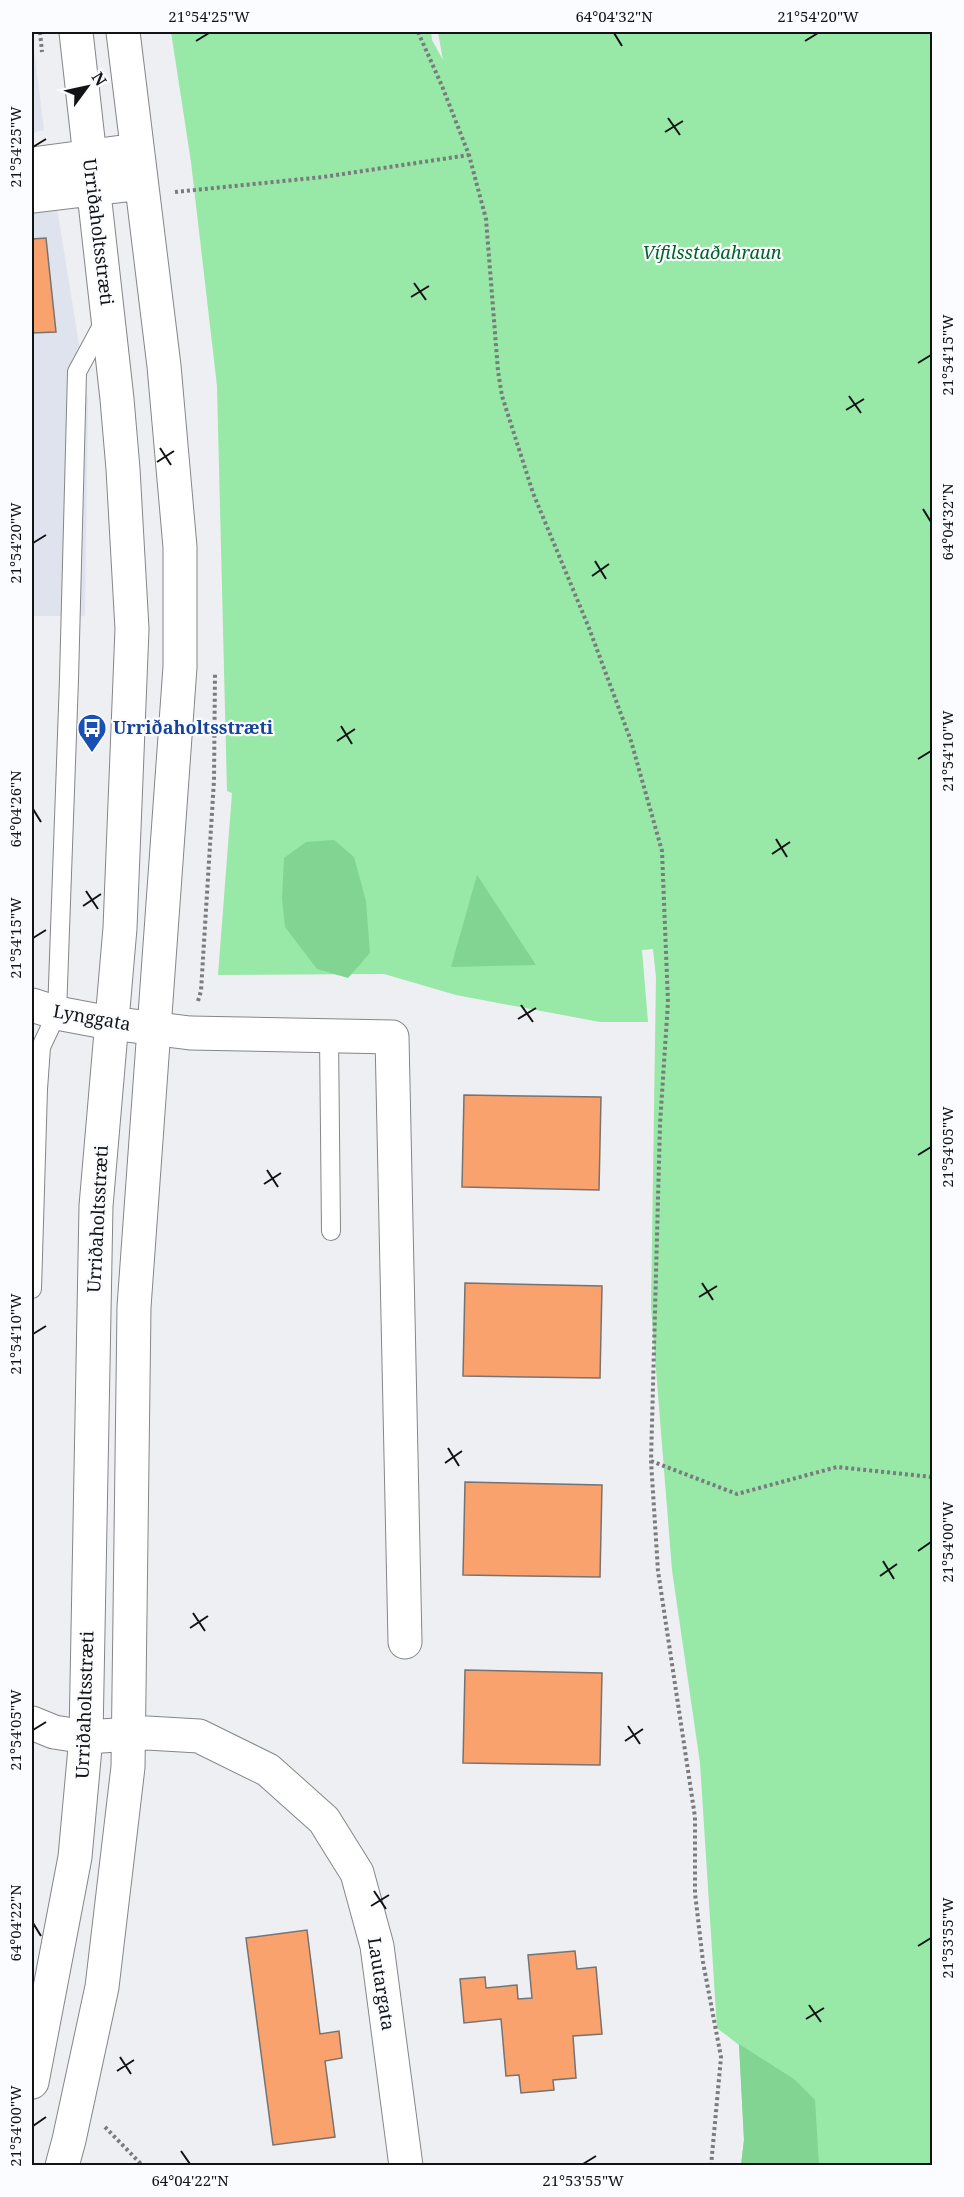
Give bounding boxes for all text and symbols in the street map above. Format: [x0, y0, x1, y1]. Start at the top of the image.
text: 21°54'25"W [168, 6, 250, 26]
text: 64°04'32"N [575, 6, 653, 26]
text: 21°54'20"W [777, 6, 859, 26]
north arrow [57, 57, 117, 117]
text: N [87, 68, 112, 90]
text: 21°54'25"W [5, 106, 25, 188]
street label: Urriðaholtsstræti [78, 157, 120, 307]
park label: Vífilsstaðahraun [642, 240, 782, 264]
text: 21°54'15"W [937, 314, 957, 396]
text: 64°04'32"N [937, 483, 957, 561]
text: 21°54'20"W [5, 502, 25, 584]
text: 21°54'10"W [937, 710, 957, 792]
bus stop icon: Urriðaholtsstræti [76, 712, 108, 754]
place label: Urriðaholtsstræti [113, 715, 274, 739]
text: 64°04'26"N [5, 770, 25, 848]
text: 21°54'15"W [5, 897, 25, 979]
street label: Lynggata [51, 998, 133, 1036]
text: 21°54'05"W [937, 1106, 957, 1188]
street label: Urriðaholtsstræti [81, 1144, 113, 1293]
text: 21°54'10"W [5, 1293, 25, 1375]
text: 21°54'00"W [937, 1501, 957, 1583]
street label: Urriðaholtsstræti [69, 1630, 99, 1779]
text: 21°54'05"W [5, 1689, 25, 1771]
text: 64°04'22"N [5, 1884, 25, 1962]
text: 21°53'55"W [937, 1897, 957, 1979]
street label: Lautargata [363, 1936, 401, 2032]
text: 21°54'00"W [5, 2085, 25, 2167]
text: 64°04'22"N [151, 2170, 229, 2190]
text: 21°53'55"W [542, 2170, 624, 2190]

